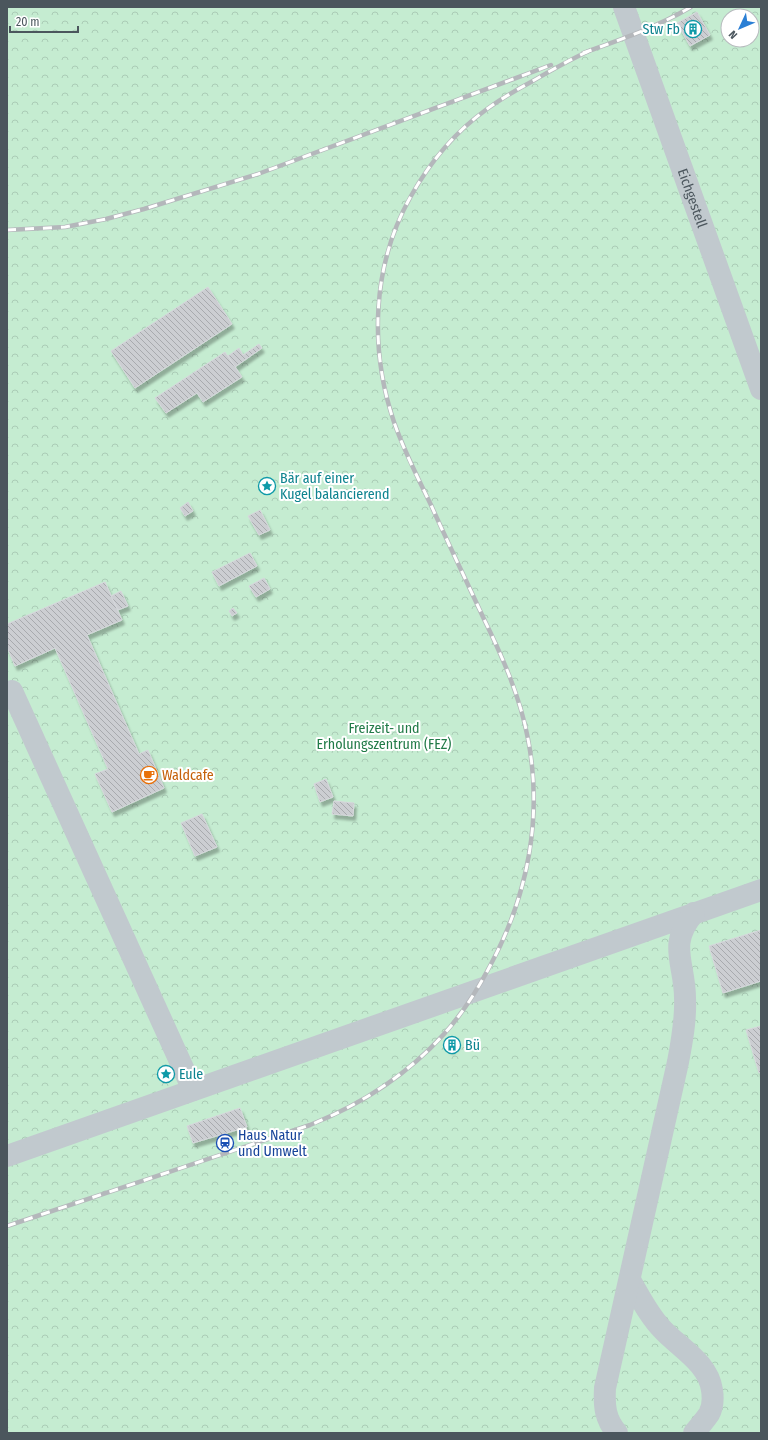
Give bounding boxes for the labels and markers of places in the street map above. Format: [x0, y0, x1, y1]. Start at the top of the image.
building icon: Stw Fb [683, 19, 703, 39]
place label: Stw Fb [643, 21, 680, 38]
place label: Bär auf einer Kugel balancierend [280, 470, 390, 503]
place icon: Bär auf einer Kugel balancierend [257, 476, 277, 496]
cafe icon: Waldcafe [139, 765, 159, 785]
place label: Waldcafe [162, 767, 214, 784]
building icon: Bü [442, 1035, 462, 1055]
place label: Bü [465, 1037, 480, 1054]
place icon: Eule [156, 1064, 176, 1084]
place label: Eule [179, 1066, 203, 1083]
place label: Haus Natur und Umwelt [238, 1127, 307, 1160]
station icon: Haus Natur und Umwelt [215, 1133, 235, 1153]

